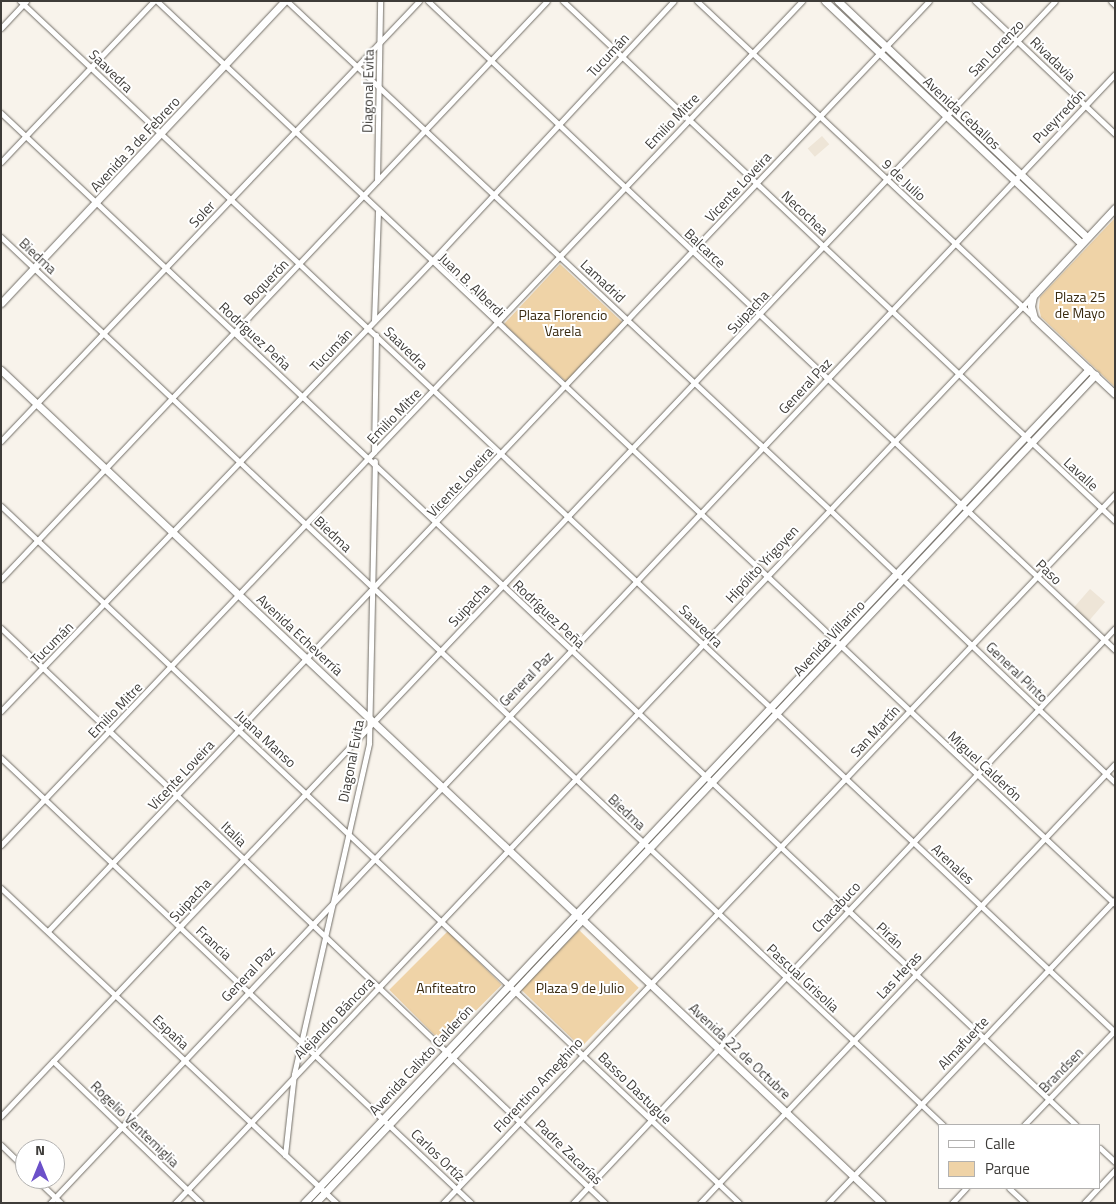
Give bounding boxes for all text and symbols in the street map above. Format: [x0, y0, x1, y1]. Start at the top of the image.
street label: San Lorenzo [965, 16, 1027, 80]
street label: Tucumán [584, 30, 632, 80]
street label: Rivadavia [1027, 33, 1079, 85]
street label: Saavedra [86, 46, 136, 96]
street label: Diagonal Evita [359, 49, 377, 133]
street label: Avenida Ceballos [920, 73, 1004, 153]
street label: Pueyrredón [1029, 86, 1089, 146]
street label: Emilio Mitre [641, 90, 703, 152]
street label: Avenida 3 de Febrero [87, 93, 183, 195]
street label: Vicente Loveira [701, 149, 775, 225]
street label: 9 de Julio [879, 156, 929, 204]
street label: Necochea [778, 187, 832, 239]
street label: Soler [186, 197, 218, 231]
street label: Balcarce [681, 225, 729, 271]
street label: Biedma [16, 235, 60, 277]
street label: Juan B. Alberdi [436, 249, 508, 321]
street label: Boquerón [240, 255, 292, 309]
street label: Lamadrid [577, 256, 629, 306]
street label: Suipacha [724, 287, 772, 337]
park label: Plaza 25 de Mayo [1055, 289, 1105, 322]
street label: Rodríguez Peña [216, 298, 294, 374]
park label: Plaza Florencio Varela [519, 307, 607, 340]
street label: Saavedra [381, 323, 431, 373]
street label: Tucumán [306, 325, 356, 375]
street label: General Paz [775, 355, 835, 417]
street label: Emilio Mitre [363, 385, 425, 447]
street label: Vicente Loveira [423, 444, 497, 520]
street label: Lavalle [1060, 454, 1102, 494]
street label: Biedma [311, 513, 355, 555]
street label: Hipólito Yrigoyen [722, 522, 802, 606]
street label: Paso [1033, 556, 1065, 588]
street label: Rodríguez Peña [510, 576, 588, 652]
street label: Suipacha [445, 580, 493, 630]
street label: Avenida Echeverría [253, 591, 347, 679]
street label: Avenida Villarino [790, 597, 868, 679]
street label: Saavedra [676, 601, 726, 651]
street label: Tucumán [27, 618, 77, 668]
street label: General Pinto [983, 638, 1051, 706]
street label: General Paz [496, 648, 556, 710]
street label: Emilio Mitre [84, 679, 146, 741]
street label: San Martín [847, 702, 903, 760]
street label: Juana Manso [232, 707, 300, 771]
street label: Diagonal Evita [335, 718, 367, 804]
street label: Miguel Calderón [945, 728, 1025, 804]
street label: Vicente Loveira [144, 737, 218, 813]
street label: Biedma [605, 791, 649, 833]
street label: Italia [218, 818, 250, 850]
street label: Arenales [928, 840, 978, 888]
street label: Suipacha [166, 875, 214, 925]
street label: Chacabuco [808, 878, 864, 936]
street label: Pirán [873, 918, 907, 952]
street label: Francia [193, 922, 235, 964]
street label: Pascual Grisolia [763, 940, 843, 1016]
street label: General Paz [218, 943, 278, 1005]
street label: Las Heras [873, 948, 925, 1002]
street label: Alejandro Báncora [291, 974, 377, 1062]
park label: Anfiteatro [416, 980, 476, 996]
park label: Plaza 9 de Julio [536, 980, 624, 996]
street label: Avenida 22 de Octubre [686, 1000, 794, 1102]
street label: Avenida Calixto Calderón [366, 1001, 476, 1119]
street label: España [149, 1011, 193, 1053]
street label: Almafuerte [934, 1013, 992, 1073]
street label: Florentino Ameghino [490, 1034, 586, 1136]
street label: Brandsen [1035, 1044, 1087, 1096]
street label: Basso Dastugue [595, 1049, 675, 1127]
street label: Rogelio Ventemiglia [87, 1078, 183, 1170]
street label: Padre Zacarías [532, 1116, 606, 1188]
legend [938, 1124, 1101, 1189]
street label: Carlos Ortíz [408, 1125, 468, 1185]
text: Calle [985, 1132, 1015, 1155]
north arrow [15, 1139, 65, 1189]
text: N [35, 1139, 45, 1160]
text: Parque [985, 1157, 1030, 1180]

